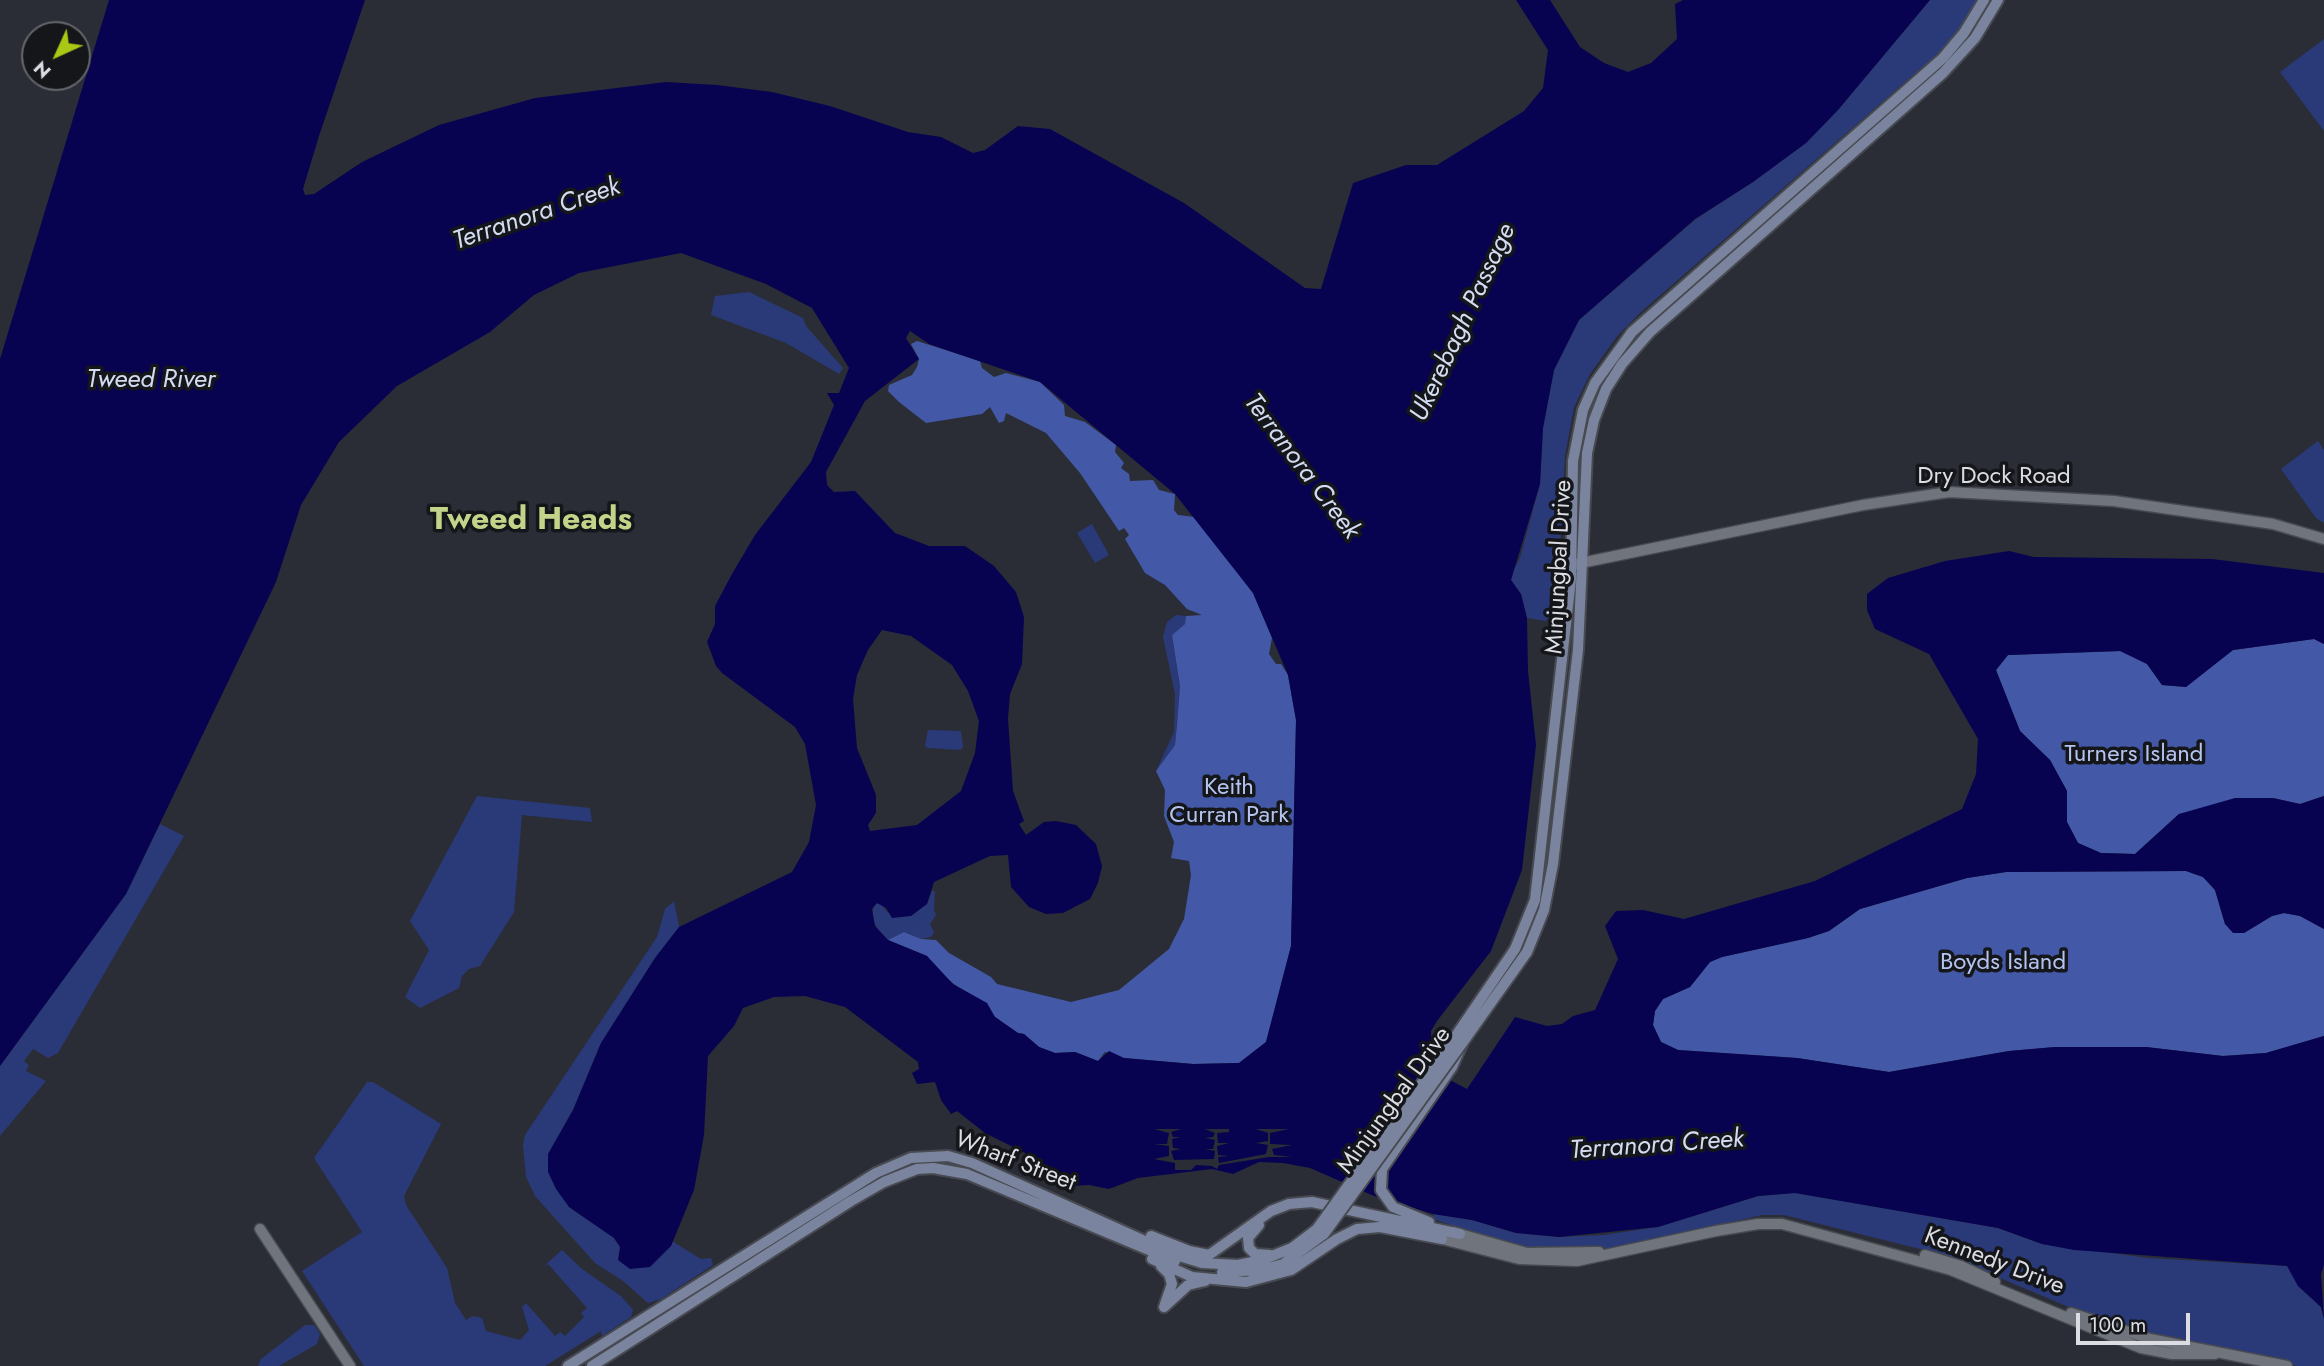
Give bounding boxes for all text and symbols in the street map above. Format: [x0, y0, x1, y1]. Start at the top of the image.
north arrow [21, 21, 91, 91]
text: N [27, 55, 57, 85]
water label: Terranora Creek [449, 172, 625, 258]
water label: Ukerebagh Passage [1405, 219, 1523, 427]
water label: Tweed River [87, 365, 215, 397]
water label: Terranora Creek [1236, 388, 1366, 546]
street label: Dry Dock Road [1917, 463, 2071, 491]
street label: Minjungbal Drive [1541, 479, 1579, 655]
district label: Tweed Heads [430, 502, 632, 540]
park label: Turners Island [2064, 741, 2204, 769]
park label: Keith Curran Park [1169, 774, 1289, 830]
park label: Boyds Island [1940, 949, 2066, 977]
street label: Minjungbal Drive [1332, 1022, 1458, 1180]
water label: Terranora Creek [1569, 1124, 1745, 1168]
street label: Wharf Street [950, 1126, 1080, 1198]
street label: Kennedy Drive [1920, 1222, 2068, 1302]
scale bar [2079, 1300, 2193, 1344]
text: 100 m [2089, 1310, 2146, 1340]

